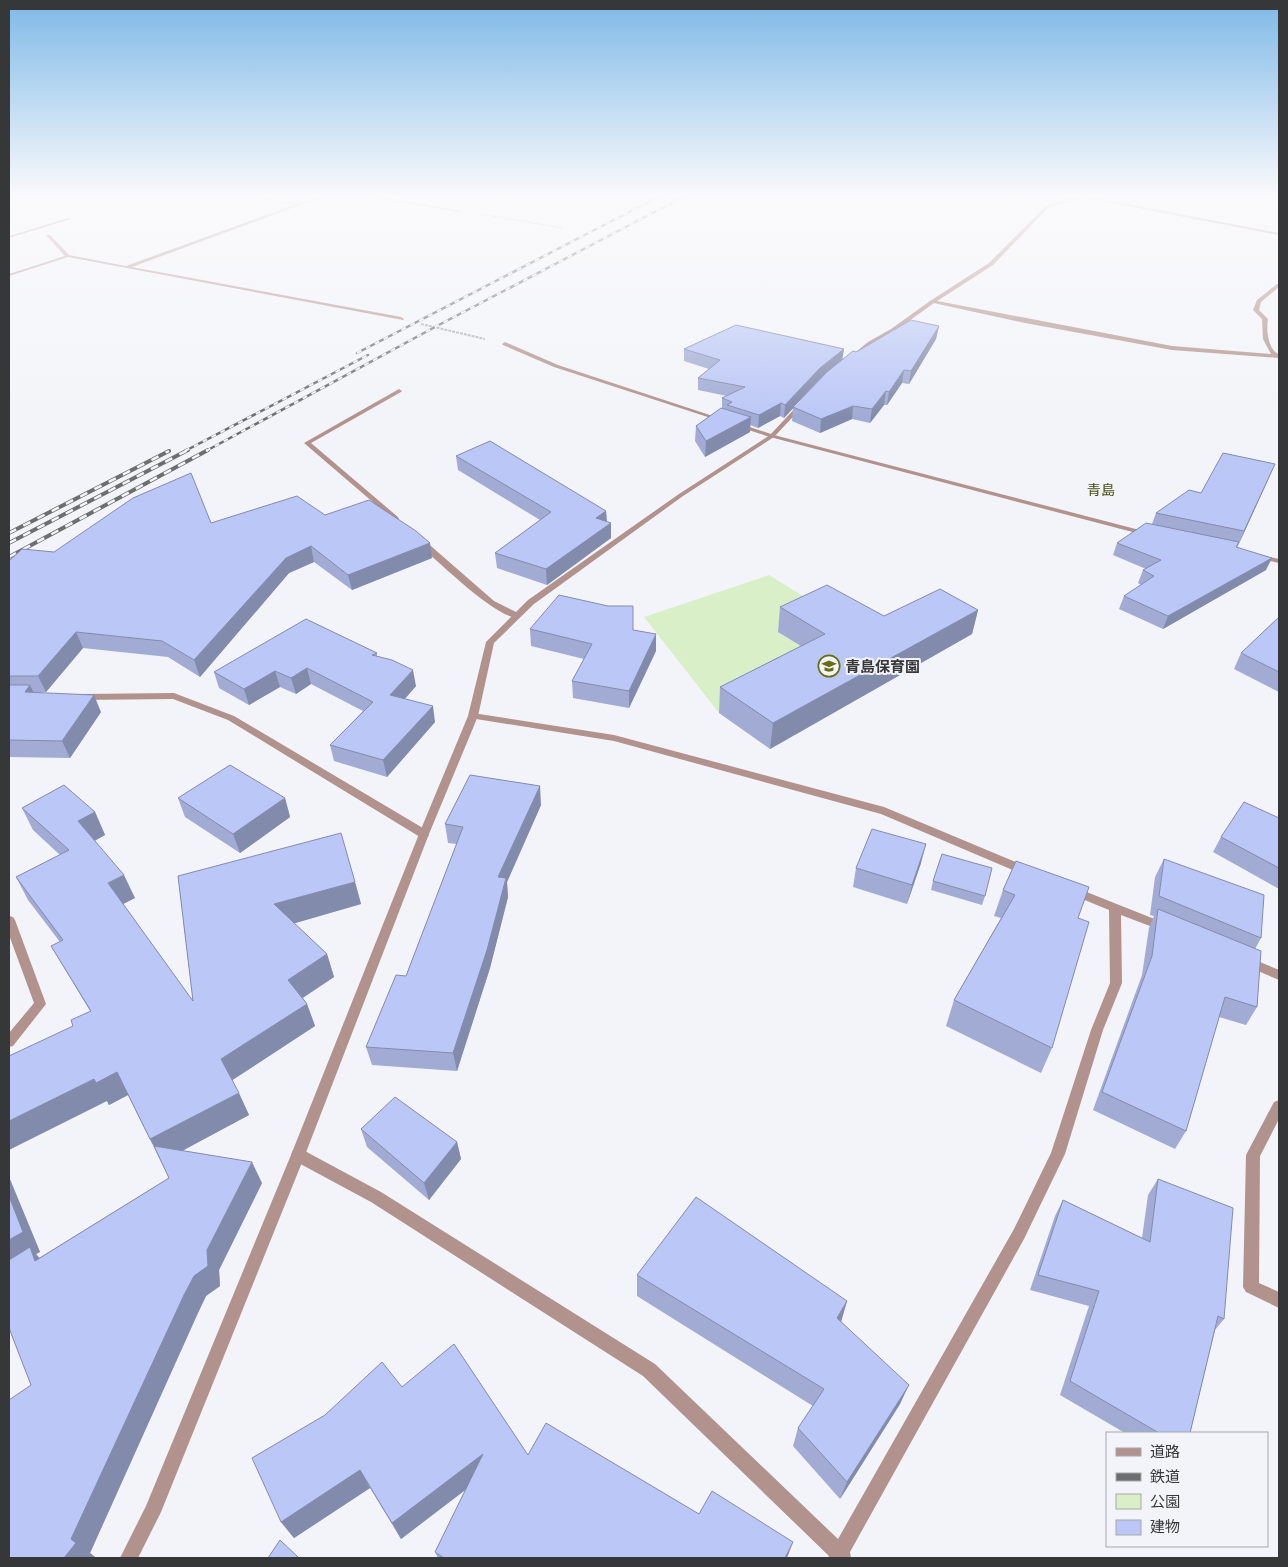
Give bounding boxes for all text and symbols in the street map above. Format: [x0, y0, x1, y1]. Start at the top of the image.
district label: 青島 [1087, 481, 1115, 499]
school or university icon: 青島保育園 [817, 654, 841, 678]
place label: 青島保育園 [845, 657, 920, 676]
legend [1106, 1432, 1268, 1547]
text: 道路 [1150, 1442, 1180, 1461]
text: 鉄道 [1150, 1467, 1180, 1486]
text: 公園 [1150, 1492, 1180, 1511]
text: 建物 [1150, 1517, 1180, 1536]

